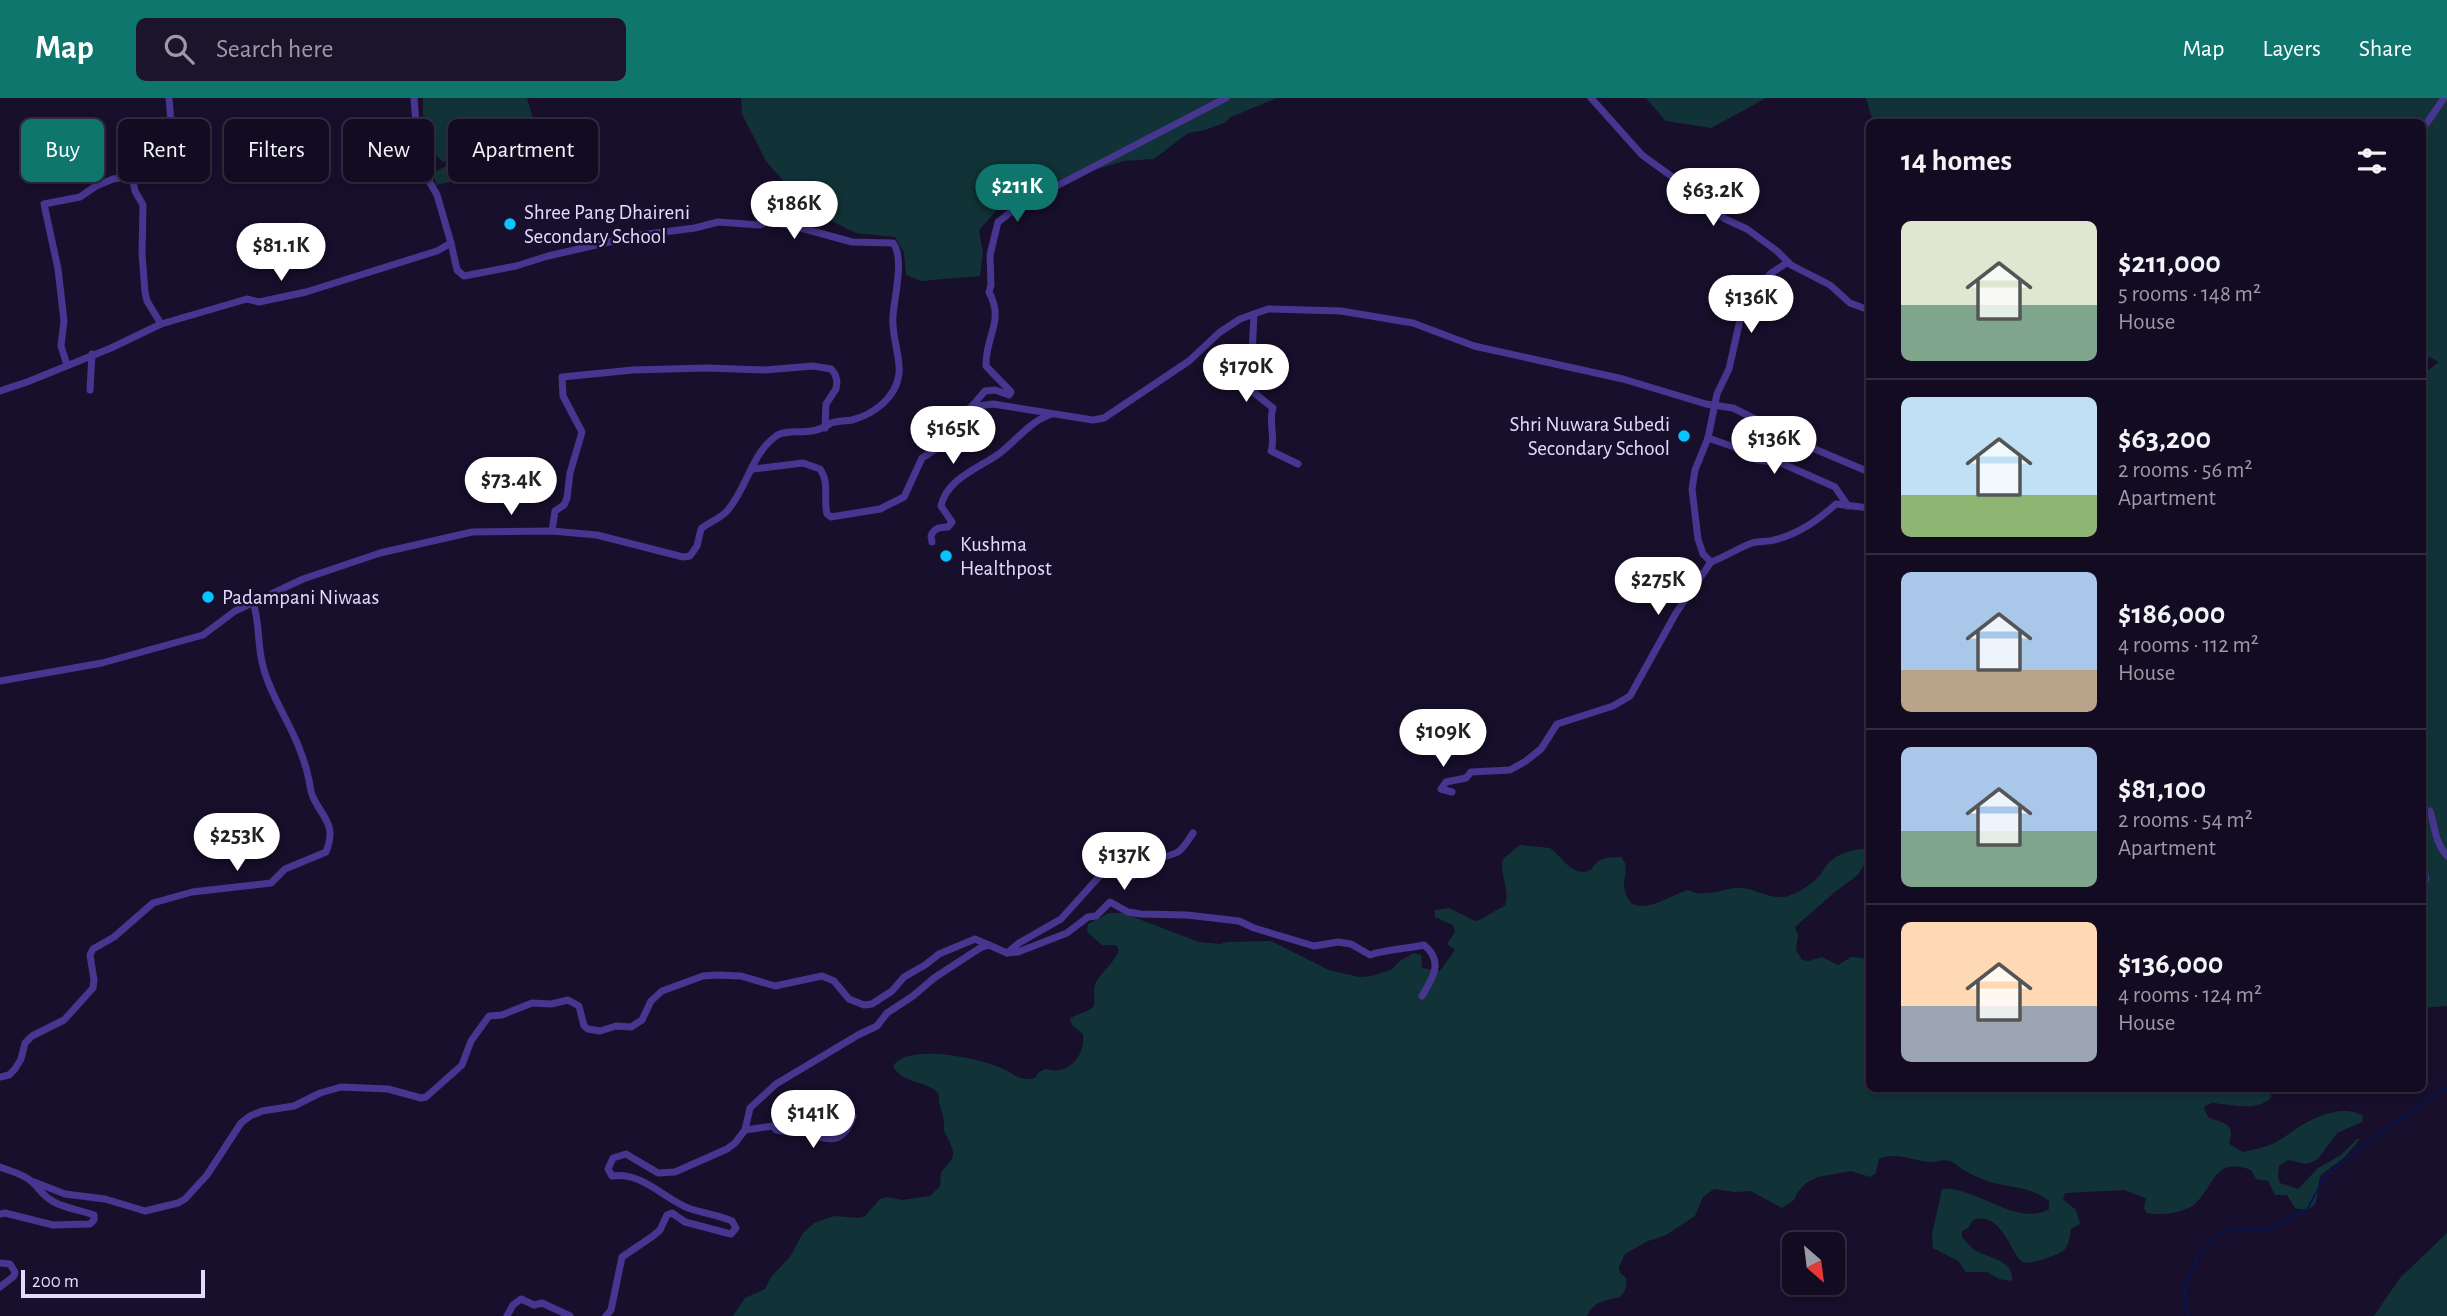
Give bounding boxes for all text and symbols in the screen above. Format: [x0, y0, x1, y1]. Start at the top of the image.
search box [136, 18, 626, 81]
icon: search [160, 30, 198, 68]
text: Map [35, 32, 94, 65]
text: Search here [216, 36, 334, 62]
text: Map [2182, 37, 2224, 61]
text: Layers [2262, 37, 2321, 61]
text: Share [2359, 37, 2412, 61]
chip: Buy [21, 119, 104, 182]
chip: Rent [118, 119, 210, 182]
chip: Filters [224, 119, 329, 182]
chip: New [343, 119, 434, 182]
chip: Apartment [448, 119, 598, 182]
icon: filters [2353, 142, 2391, 180]
text: 14 homes [1901, 146, 2012, 176]
pin: $211K [968, 164, 1066, 224]
pin: $63.2K [1656, 169, 1770, 228]
text: $211K [991, 175, 1043, 198]
text: $63.2K [1683, 179, 1743, 202]
pin: $186K [745, 181, 843, 241]
text: $186K [767, 192, 821, 215]
place label: Shree Pang Dhaireni Secondary School [524, 202, 690, 247]
marker: Shree Pang Dhaireni Secondary School [502, 216, 518, 232]
pin: $81.1K [224, 223, 338, 283]
text: $81.1K [253, 234, 309, 257]
text: $211,000 [2118, 248, 2221, 278]
icon: home [1957, 249, 2041, 333]
pin: $136K [1702, 275, 1800, 335]
text: 5 rooms · 148 m² [2118, 283, 2261, 306]
text: $136K [1724, 286, 1778, 309]
text: House [2118, 311, 2175, 334]
pin: $170K [1197, 344, 1295, 404]
text: $170K [1219, 355, 1273, 378]
pin: $165K [904, 406, 1002, 466]
place label: Shri Nuwara Subedi Secondary School [1510, 414, 1670, 459]
pin: $136K [1725, 416, 1823, 476]
text: $165K [926, 417, 980, 440]
text: $63,200 [2118, 424, 2211, 454]
icon: home [1957, 425, 2041, 509]
text: $136K [1747, 427, 1801, 450]
marker: Shri Nuwara Subedi Secondary School [1676, 428, 1692, 444]
pin: $73.4K [454, 458, 568, 517]
text: 2 rooms · 56 m² [2118, 459, 2252, 482]
text: $73.4K [481, 468, 541, 491]
text: Apartment [2118, 487, 2216, 510]
place label: Kushma Healthpost [960, 534, 1052, 579]
marker: Kushma Healthpost [938, 548, 954, 564]
pin: $275K [1609, 558, 1707, 617]
text: $275K [1631, 568, 1685, 591]
place label: Padampani Niwaas [222, 587, 379, 608]
marker: Padampani Niwaas [200, 589, 216, 605]
text: $186,000 [2118, 599, 2225, 629]
icon: home [1957, 600, 2041, 684]
text: 4 rooms · 112 m² [2118, 634, 2259, 657]
text: House [2118, 662, 2175, 685]
pin: $109K [1394, 710, 1492, 769]
text: $109K [1415, 720, 1471, 743]
text: $81,100 [2118, 774, 2206, 804]
icon: home [1957, 775, 2041, 859]
text: 2 rooms · 54 m² [2118, 809, 2253, 832]
pin: $253K [188, 814, 286, 873]
text: $253K [210, 824, 264, 847]
pin: $137K [1075, 832, 1173, 892]
text: Apartment [2118, 837, 2216, 860]
text: $137K [1098, 843, 1150, 866]
text: $136,000 [2118, 949, 2223, 979]
icon: home [1957, 950, 2041, 1034]
text: 4 rooms · 124 m² [2118, 984, 2262, 1007]
text: House [2118, 1012, 2175, 1035]
pin: $141K [764, 1090, 862, 1150]
text: $141K [787, 1101, 839, 1124]
north arrow [1782, 1232, 1844, 1295]
map controls [1782, 1232, 1845, 1295]
scale bar [21, 1267, 205, 1299]
text: 200 m [32, 1272, 79, 1291]

